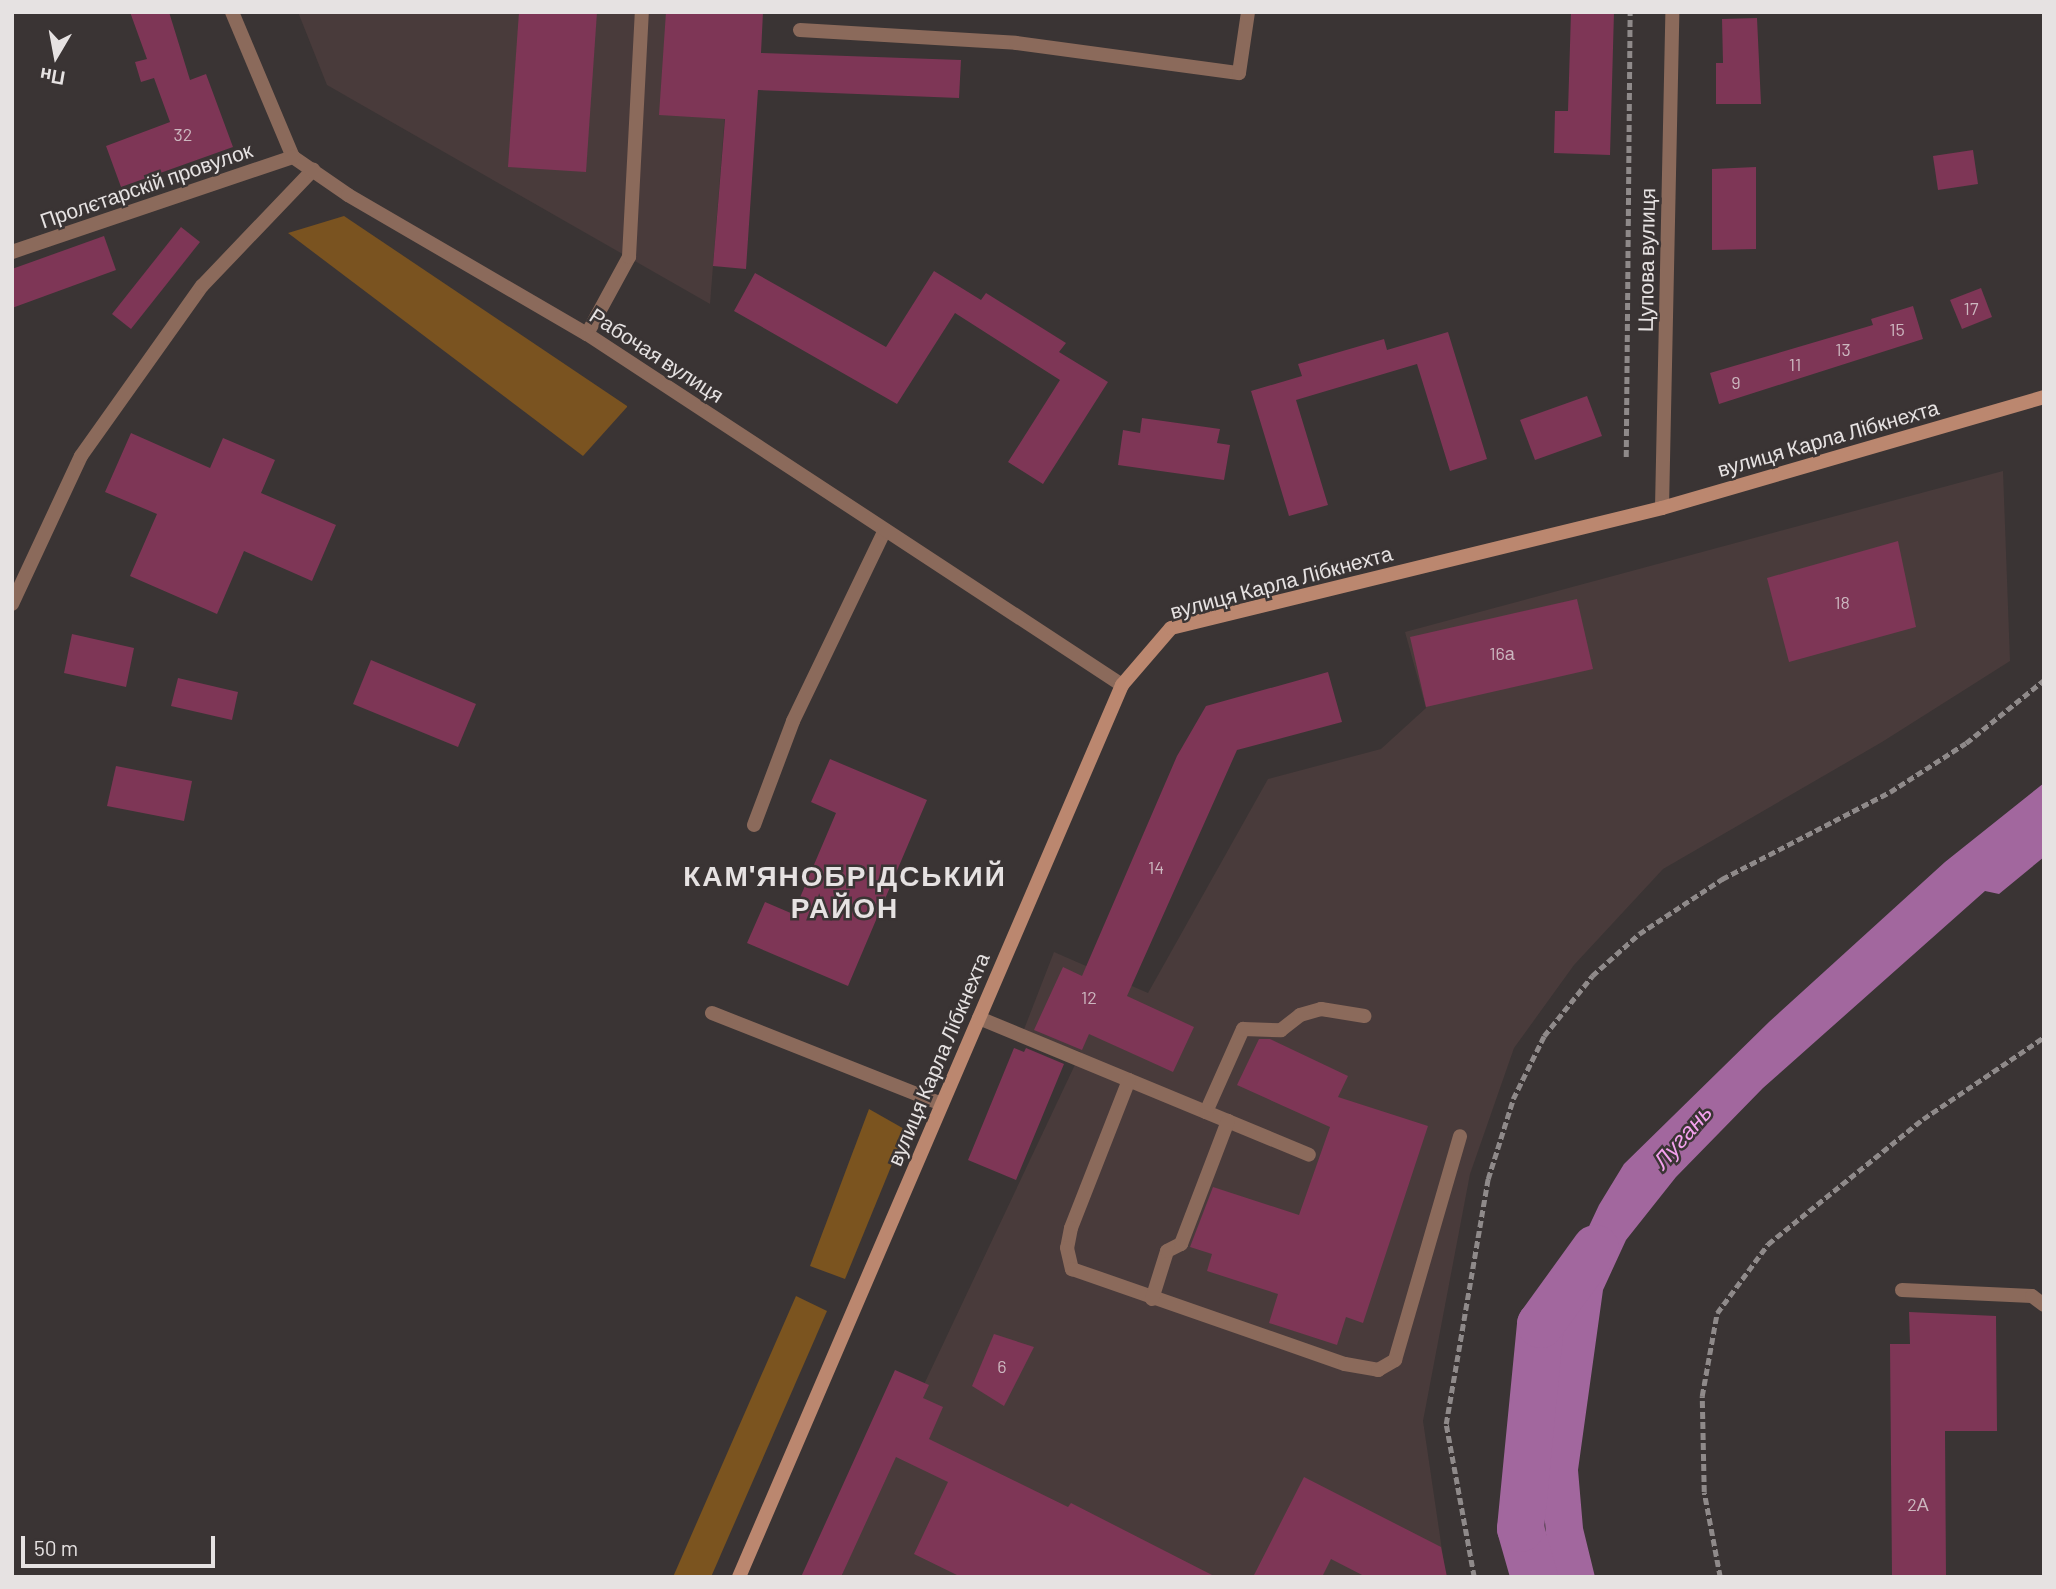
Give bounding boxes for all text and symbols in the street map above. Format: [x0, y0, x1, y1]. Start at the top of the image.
north arrow [21, 21, 91, 91]
text: Пн [38, 64, 67, 91]
house number: 32 [174, 123, 192, 145]
street label: Пролєтарскій провулок [37, 137, 255, 233]
street label: Цупова вулиця [1632, 188, 1660, 332]
house number: 17 [1964, 297, 1978, 319]
street label: Рабочая вулиця [585, 302, 729, 408]
house number: 15 [1889, 318, 1905, 340]
house number: 13 [1835, 338, 1851, 360]
house number: 11 [1789, 353, 1801, 375]
house number: 9 [1731, 371, 1741, 393]
street label: вулиця Карла Лібкнехта [1714, 394, 1942, 482]
street label: вулиця Карла Лібкнехта [1167, 540, 1395, 624]
house number: 18 [1834, 591, 1850, 613]
house number: 16а [1489, 642, 1515, 664]
house number: 14 [1148, 856, 1164, 878]
district label: КАМ'ЯНОБРІДСЬКИЙ РАЙОН [685, 858, 1005, 924]
street label: вулиця Карла Лібкнехта [882, 949, 994, 1169]
house number: 12 [1081, 986, 1097, 1008]
water label: Лугань [1647, 1098, 1717, 1174]
house number: 6 [997, 1355, 1007, 1377]
house number: 2А [1907, 1493, 1929, 1515]
scale bar [24, 1522, 219, 1566]
text: 50 m [34, 1535, 78, 1560]

